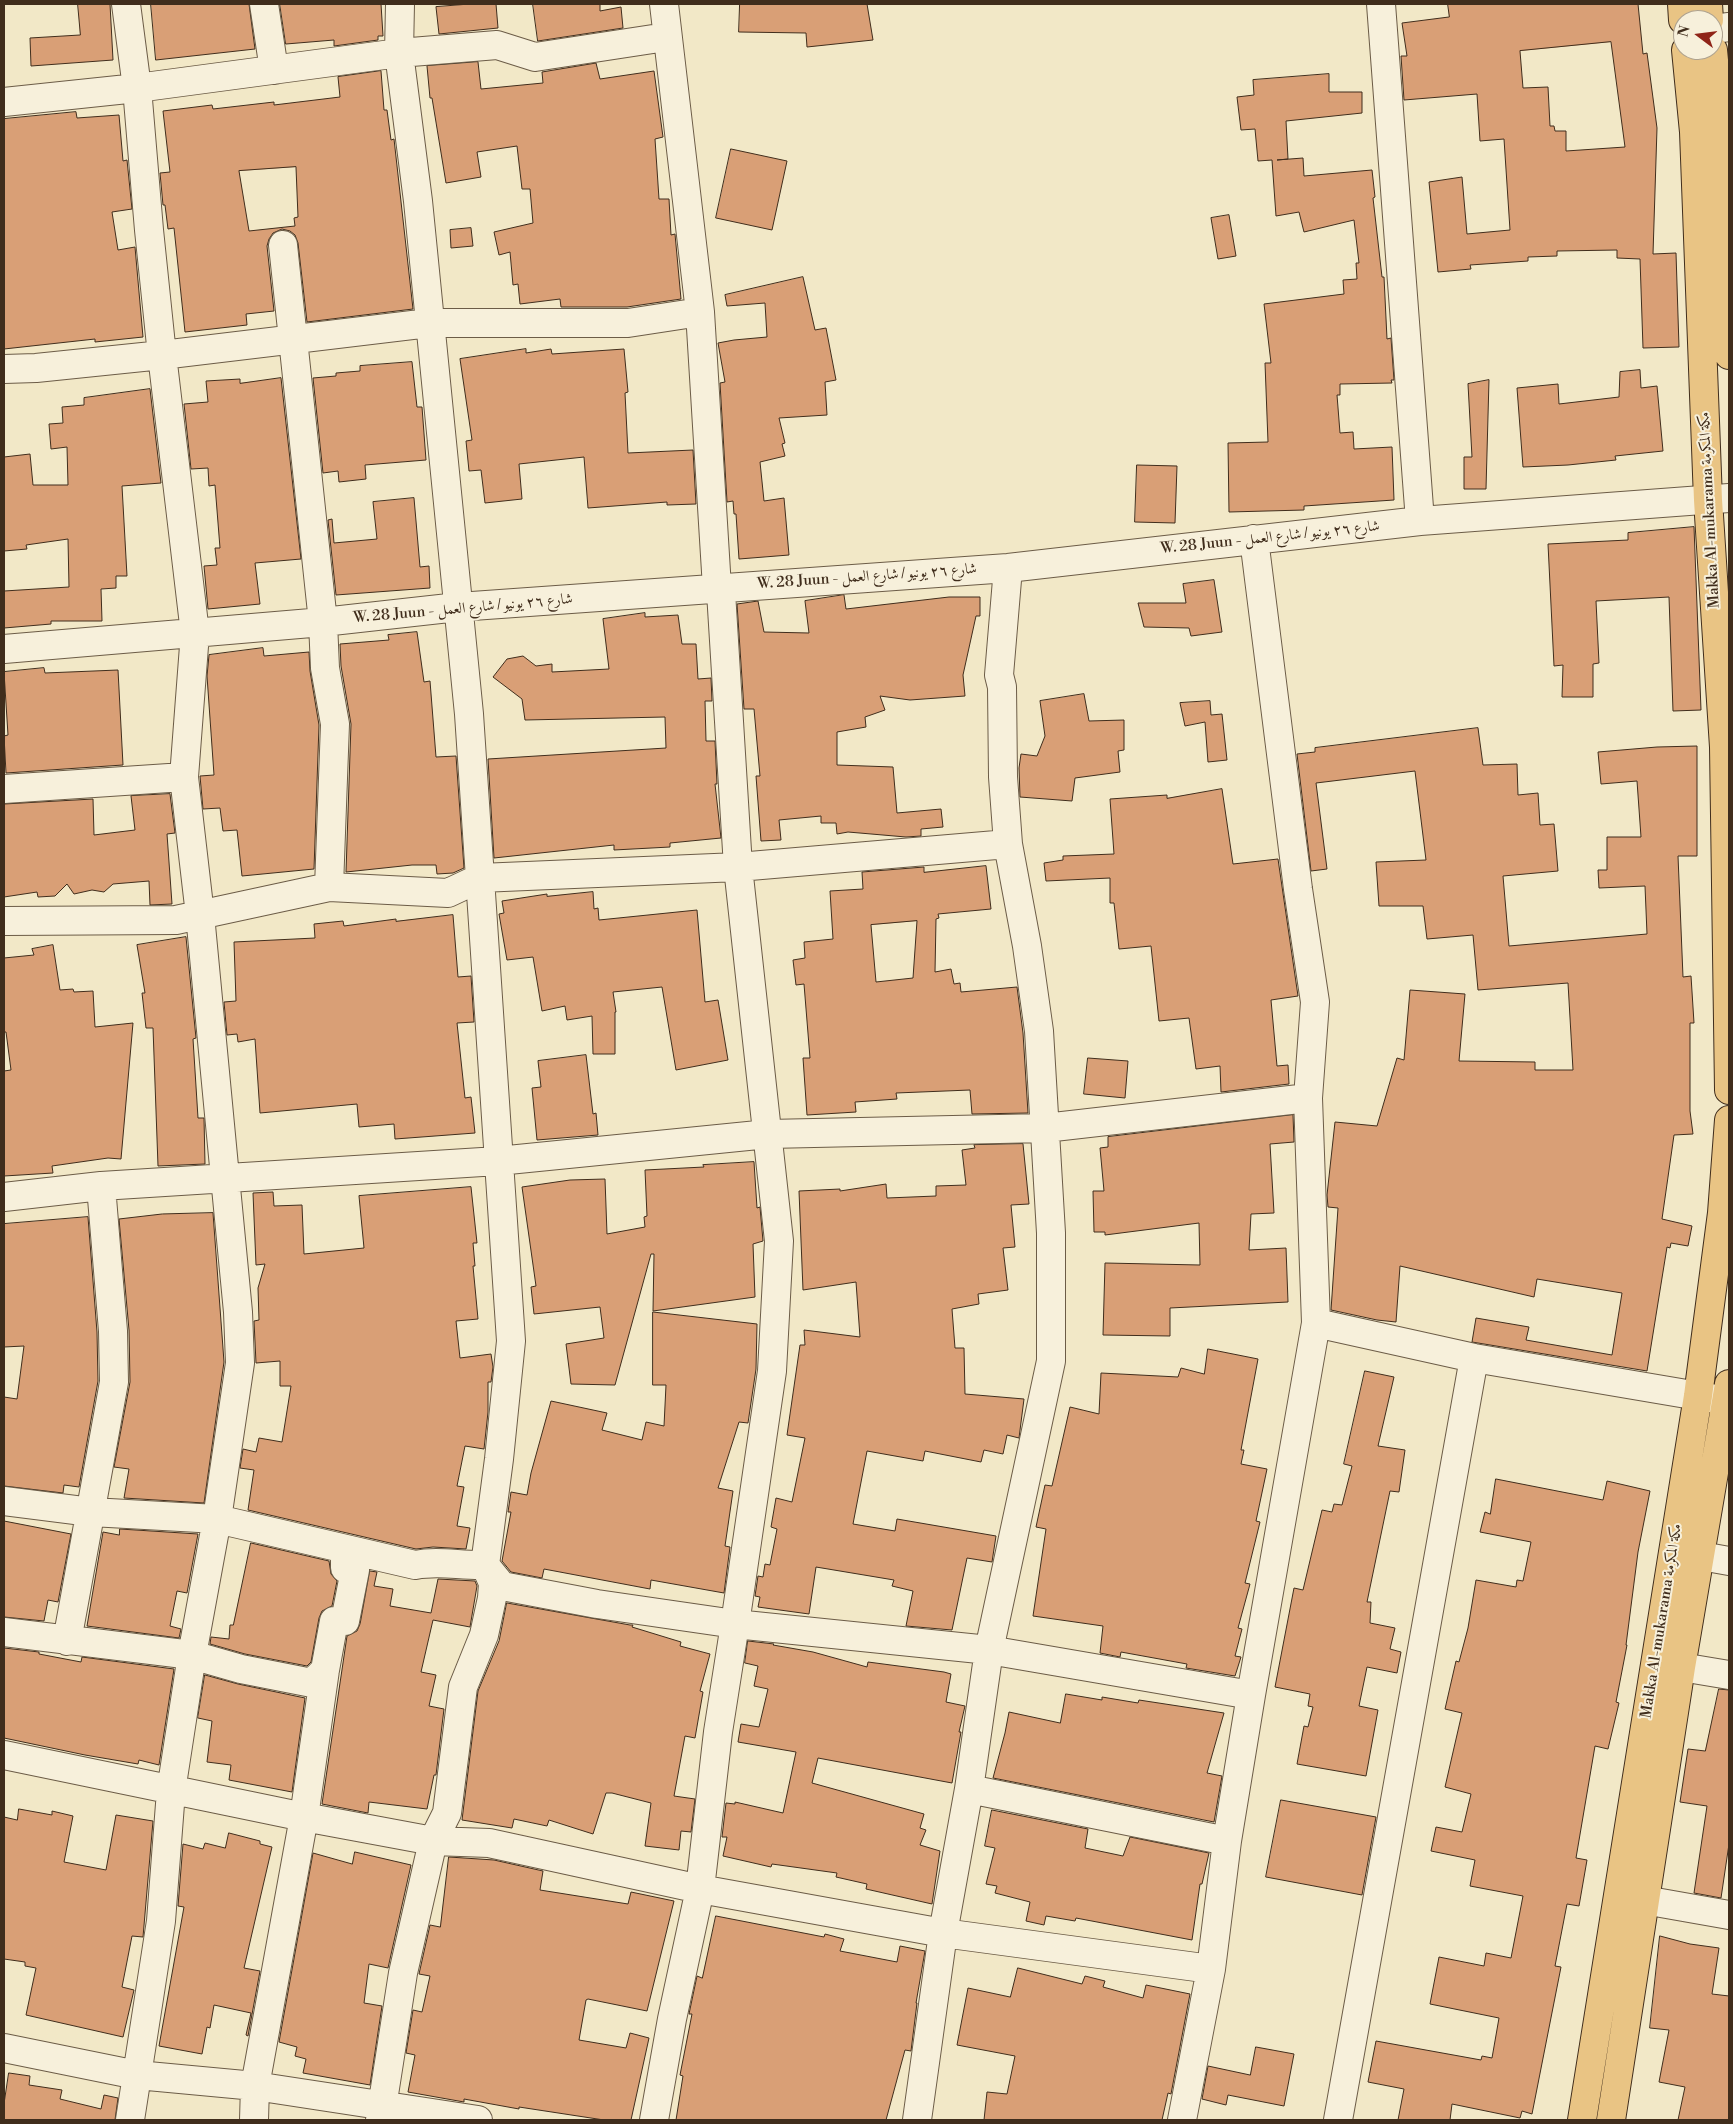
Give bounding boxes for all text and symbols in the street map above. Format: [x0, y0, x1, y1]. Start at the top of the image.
north arrow [1673, 10, 1723, 60]
text: N [1674, 24, 1695, 39]
street label: Makka Al-mukarama مكة المكرمة [1696, 411, 1724, 609]
street label: W. 28 Juun - شارع ٢٦ يونيو / شارع العمل [1160, 518, 1380, 558]
street label: W. 28 Juun - شارع ٢٦ يونيو / شارع العمل [757, 560, 977, 594]
street label: W. 28 Juun - شارع ٢٦ يونيو / شارع العمل [353, 590, 573, 628]
street label: Makka Al-mukarama مكة المكرمة [1638, 1522, 1686, 1720]

